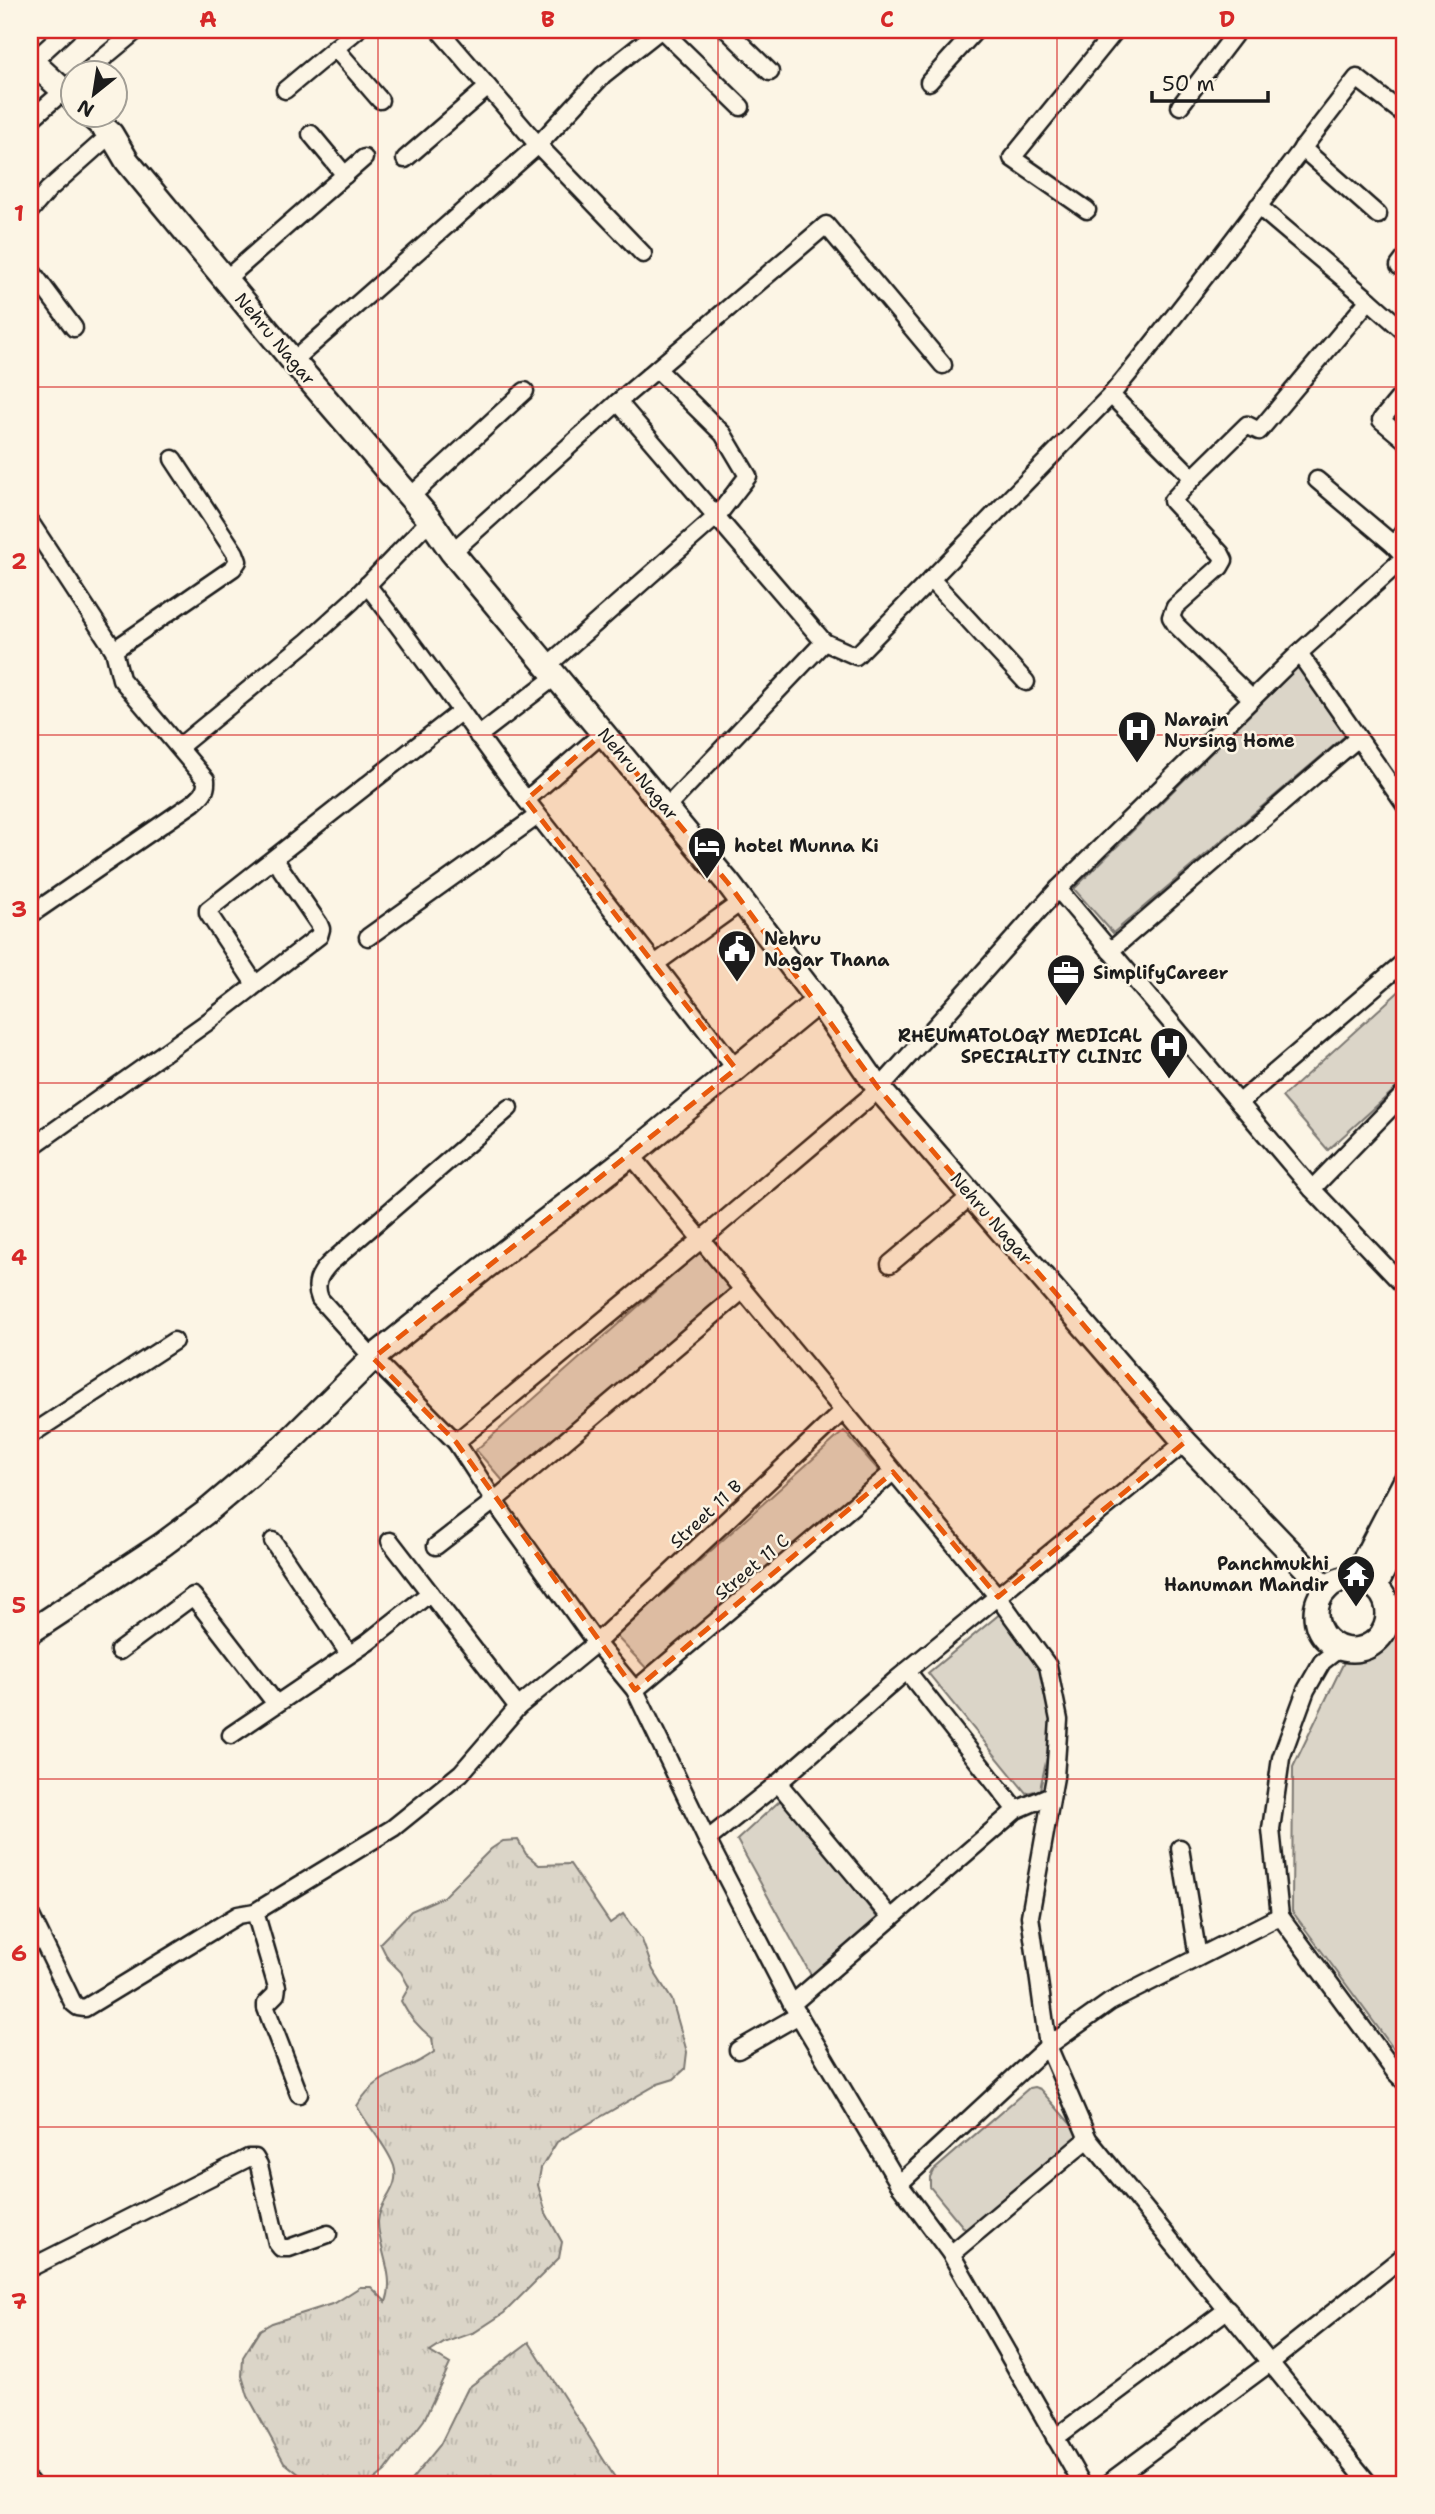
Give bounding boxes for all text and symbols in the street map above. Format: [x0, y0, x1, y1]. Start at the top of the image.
text: A [199, 4, 217, 34]
text: B [541, 4, 555, 34]
text: C [880, 4, 894, 34]
text: D [1219, 4, 1235, 34]
north arrow [60, 60, 130, 130]
scale bar [1152, 60, 1267, 104]
text: 50 m [1162, 70, 1215, 98]
text: N [73, 94, 99, 123]
text: 1 [14, 198, 24, 228]
street label: Nehru Nagar [229, 288, 321, 390]
text: 2 [11, 546, 27, 576]
place label: Narain Nursing Home [1164, 708, 1295, 753]
hospital icon: Narain Nursing Home [1116, 709, 1158, 764]
street label: Nehru Nagar [592, 723, 684, 825]
hotel icon: hotel Munna Ki [686, 825, 728, 880]
place label: hotel Munna Ki [734, 834, 879, 858]
text: 3 [11, 894, 27, 924]
place label: Nehru Nagar Thana [764, 927, 890, 972]
public building icon: Nehru Nagar Thana [716, 928, 758, 983]
office icon: SimplifyCareer [1045, 952, 1087, 1007]
place label: SimplifyCareer [1093, 961, 1229, 985]
place label: RHEUMATOLOGY MEDICAL SPECIALITY CLINIC [898, 1024, 1142, 1069]
hospital icon: RHEUMATOLOGY MEDICAL SPECIALITY CLINIC [1148, 1025, 1190, 1080]
street label: Nehru Nagar [945, 1167, 1037, 1269]
text: 4 [11, 1242, 27, 1272]
street label: Street 11 B [665, 1474, 747, 1554]
street label: Street 11 C [710, 1529, 794, 1605]
place label: Panchmukhi Hanuman Mandir [1164, 1552, 1329, 1597]
temple icon: Panchmukhi Hanuman Mandir [1335, 1553, 1377, 1608]
text: 5 [12, 1590, 26, 1620]
text: 6 [11, 1938, 27, 1968]
text: 7 [11, 2286, 27, 2316]

